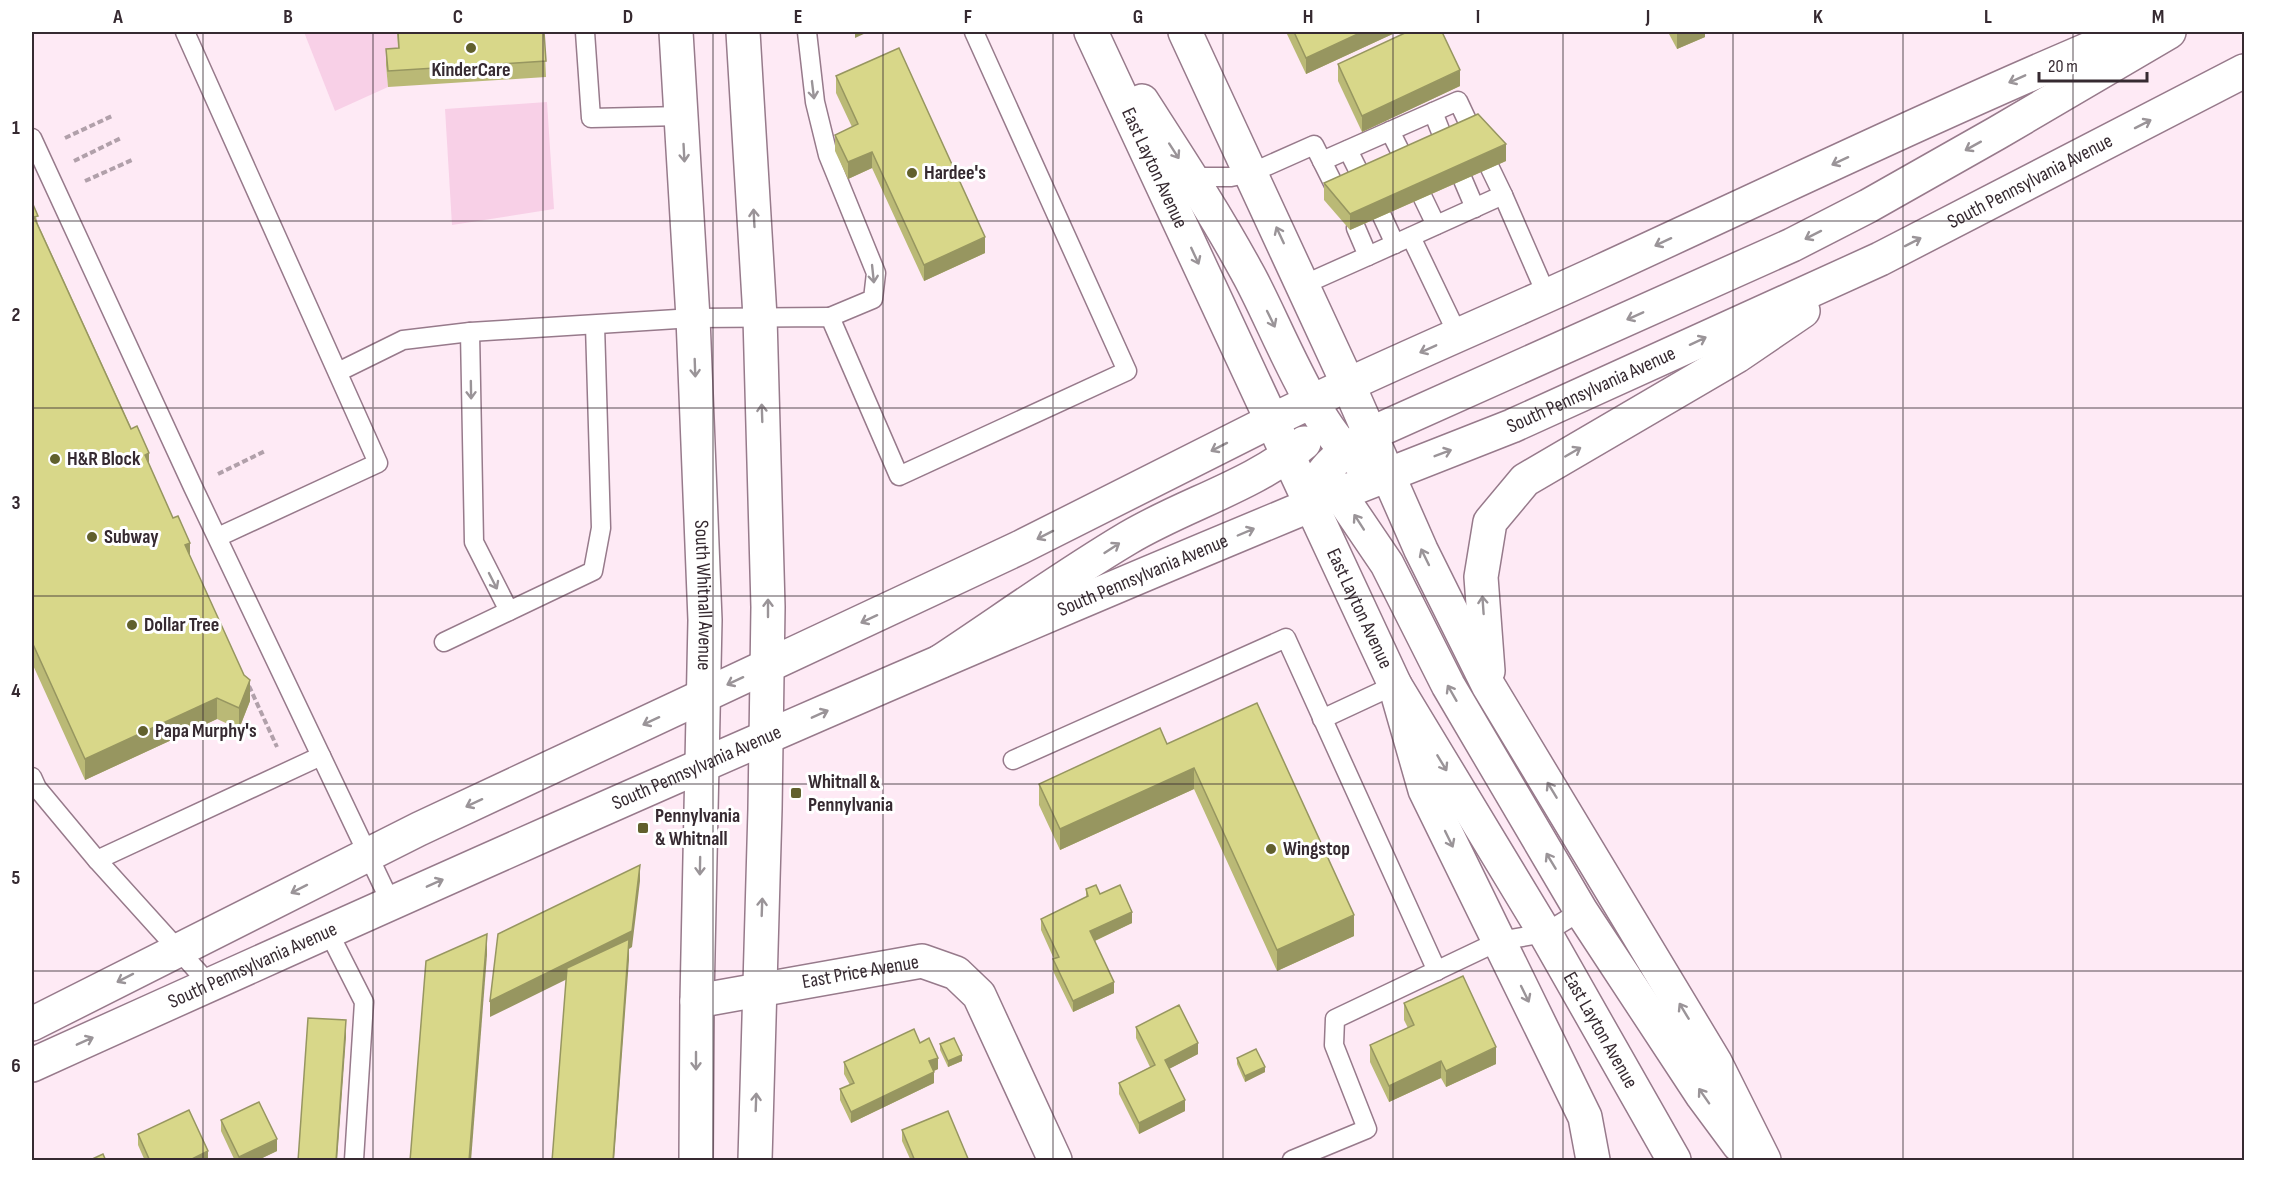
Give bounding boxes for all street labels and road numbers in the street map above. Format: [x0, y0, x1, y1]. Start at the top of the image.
street label: East Layton Avenue [1116, 104, 1193, 232]
street label: South Pennsylvania Avenue [1943, 129, 2117, 234]
street label: South Pennsylvania Avenue [1503, 341, 1679, 439]
street label: South Whitnall Avenue [689, 520, 717, 671]
street label: South Pennsylvania Avenue [1054, 529, 1232, 622]
street label: East Layton Avenue [1321, 545, 1398, 673]
street label: South Pennsylvania Avenue [608, 720, 785, 816]
street label: South Pennsylvania Avenue [164, 917, 341, 1014]
street label: East Price Avenue [800, 950, 921, 994]
street label: East Layton Avenue [1558, 968, 1643, 1093]

